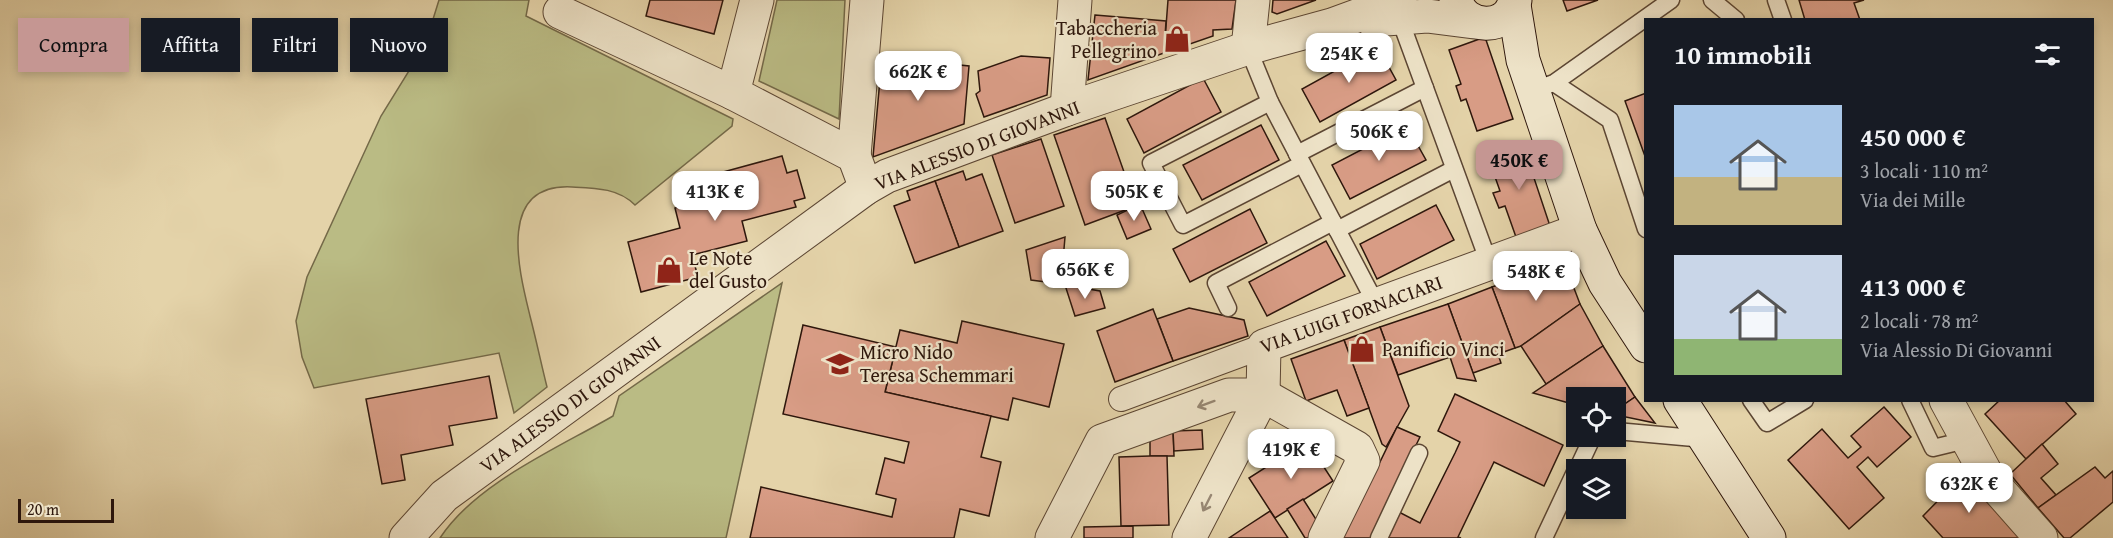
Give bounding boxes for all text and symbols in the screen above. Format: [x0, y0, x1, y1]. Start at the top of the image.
place label: Tabaccheria Pellegrino [1056, 13, 1158, 65]
chip: Compra [18, 18, 129, 72]
chip: Affitta [141, 18, 240, 72]
chip: Filtri [252, 18, 338, 72]
chip: Nuovo [350, 18, 448, 72]
shop icon: Tabaccheria Pellegrino [1162, 24, 1192, 54]
pin: 254K € [1300, 33, 1398, 84]
text: 10 immobili [1674, 35, 1812, 74]
text: 254K € [1320, 38, 1378, 67]
icon: filters [2031, 38, 2064, 71]
pin: 662K € [869, 51, 967, 102]
text: 662K € [889, 56, 947, 85]
street label: VIA ALESSIO DI GIOVANNI [870, 92, 1084, 197]
pin: 506K € [1330, 111, 1428, 162]
text: 506K € [1350, 116, 1408, 145]
text: 450 000 € [1860, 117, 1966, 156]
icon: home [1722, 129, 1794, 201]
pin: 450K € [1470, 140, 1568, 191]
text: 450K € [1490, 145, 1548, 174]
text: 3 locali · 110 m² [1860, 156, 1988, 185]
pin: 413K € [666, 171, 764, 222]
pin: 505K € [1085, 171, 1183, 222]
text: 413K € [686, 176, 744, 205]
text: 505K € [1105, 176, 1163, 205]
text: Via dei Mille [1860, 185, 1965, 214]
place label: Le Note del Gusto [689, 243, 767, 295]
pin: 656K € [1036, 249, 1134, 300]
pin: 548K € [1487, 251, 1585, 302]
text: 656K € [1056, 254, 1114, 283]
shop icon: Le Note del Gusto [654, 255, 684, 285]
text: 548K € [1507, 256, 1565, 285]
street label: VIA LUIGI FORNACIARI [1255, 267, 1446, 360]
text: 413 000 € [1860, 267, 1966, 306]
icon: home [1722, 279, 1794, 351]
text: 2 locali · 78 m² [1860, 306, 1978, 335]
street label: VIA ALESSIO DI GIOVANNI [473, 328, 666, 479]
shop icon: Panificio Vinci [1347, 334, 1377, 364]
place label: Panificio Vinci [1382, 334, 1505, 363]
text: Via Alessio Di Giovanni [1860, 335, 2052, 364]
place label: Micro Nido Teresa Schemmari [860, 337, 1014, 389]
school or university icon: Micro Nido Teresa Schemmari [825, 349, 855, 379]
map controls [1566, 387, 1626, 519]
button: locate [1566, 387, 1626, 447]
one-way arrow [1197, 399, 1215, 410]
pin: 419K € [1242, 429, 1340, 480]
text: 419K € [1262, 434, 1320, 463]
button: layers [1566, 459, 1626, 519]
pin: 632K € [1920, 463, 2018, 514]
text: 632K € [1940, 468, 1998, 497]
one-way arrow [1201, 493, 1212, 511]
scale bar [18, 496, 114, 524]
text: 20 m [27, 497, 59, 521]

